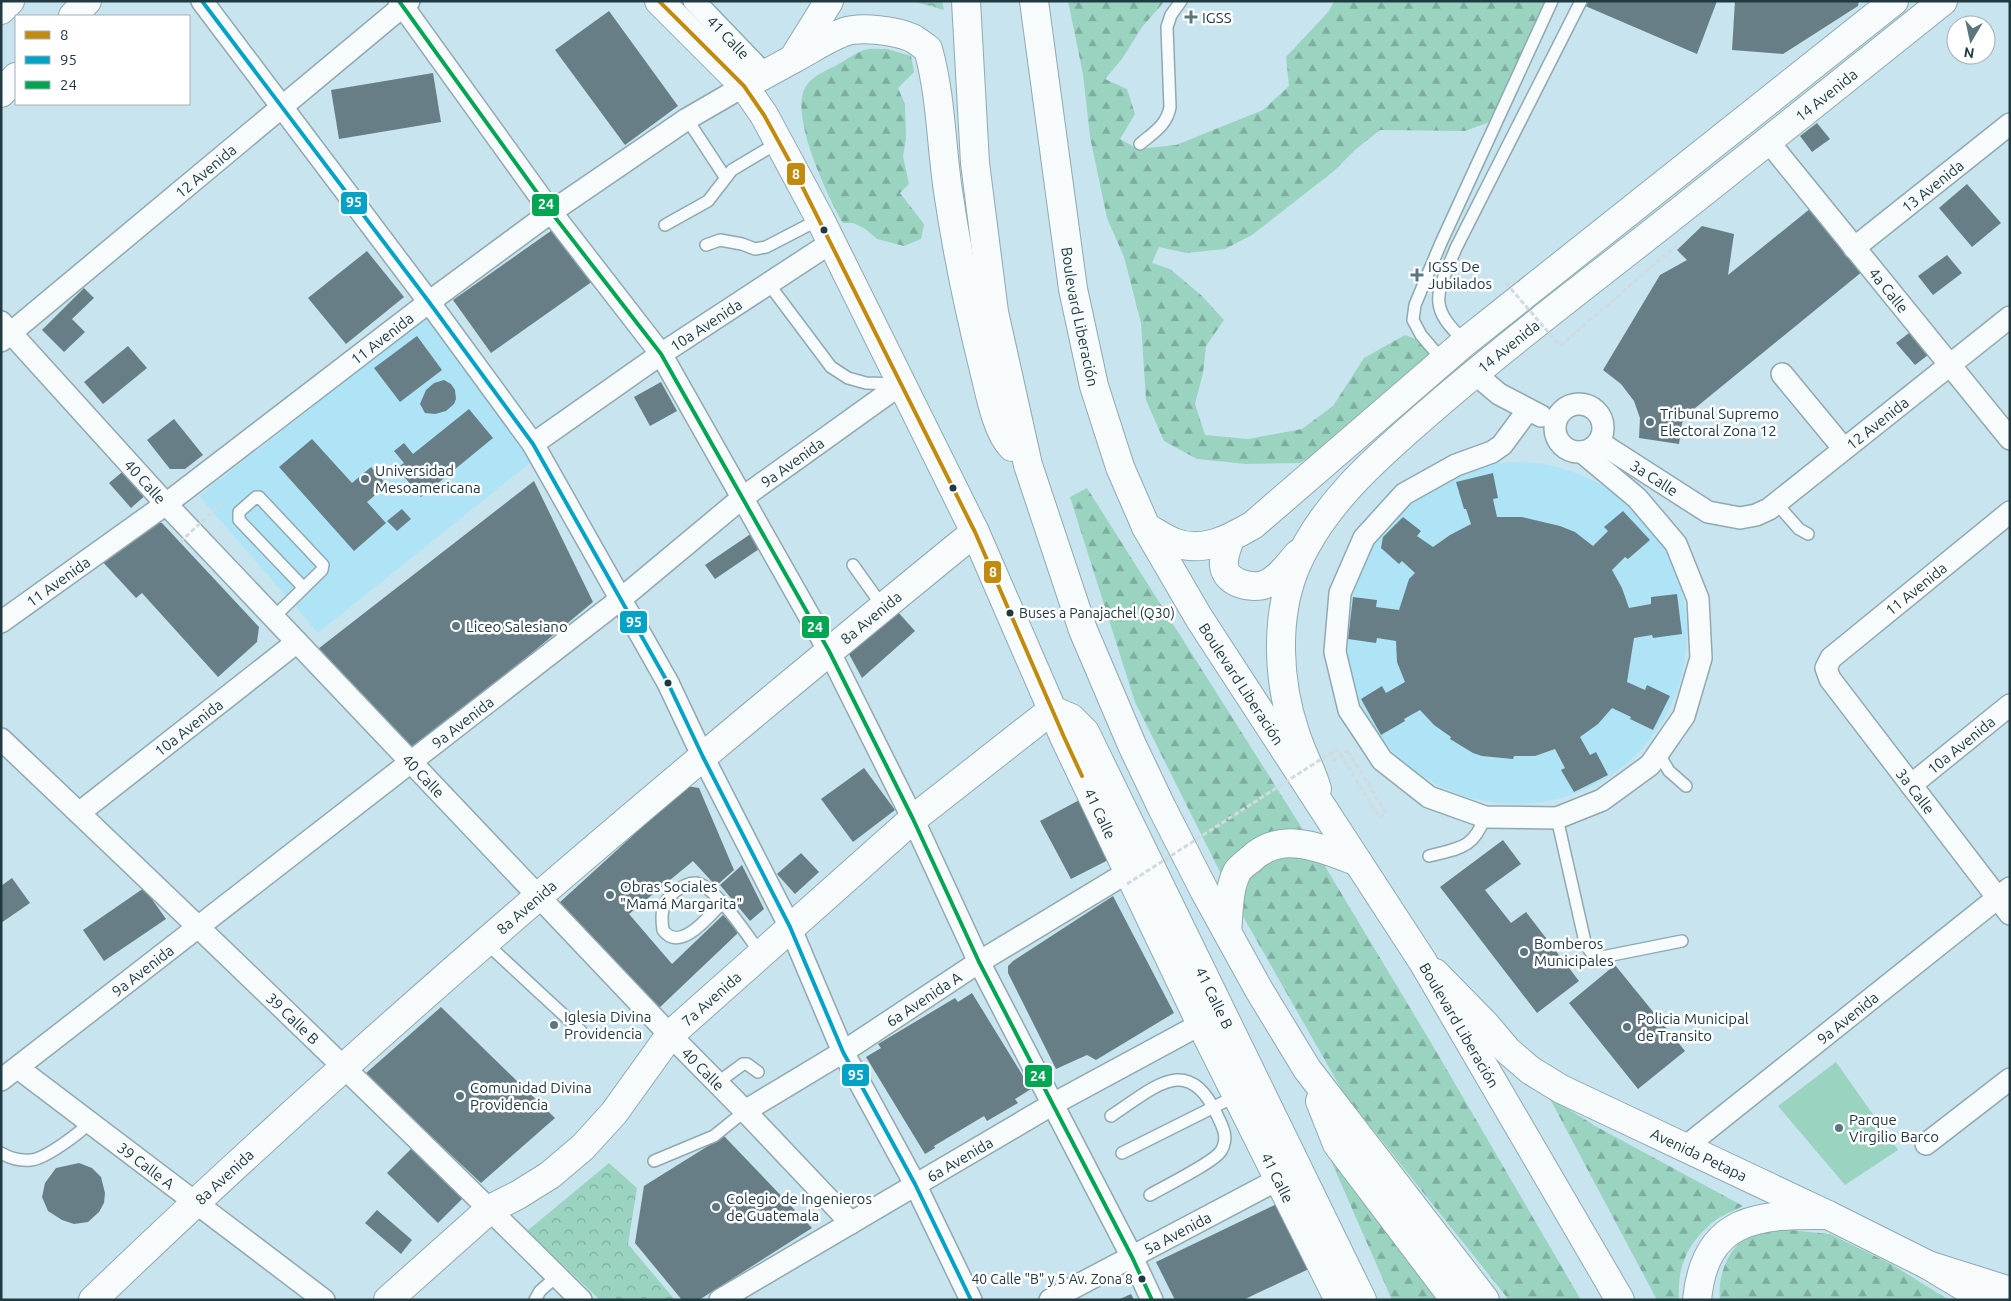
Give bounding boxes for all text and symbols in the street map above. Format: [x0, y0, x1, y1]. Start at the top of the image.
place label: IGSS [1202, 9, 1232, 26]
marker: IGSS [1184, 10, 1198, 24]
street label: 41 Calle [704, 12, 753, 62]
legend [15, 15, 190, 105]
north arrow [1946, 15, 1996, 65]
text: 8 [60, 26, 68, 43]
text: N [1963, 44, 1975, 62]
text: 95 [60, 51, 77, 68]
street label: 14 Avenida [1792, 65, 1860, 125]
text: 24 [60, 76, 77, 93]
street label: 12 Avenida [171, 140, 239, 201]
street label: 13 Avenida [1898, 156, 1967, 216]
line badge: 8 [786, 162, 806, 186]
text: 8 [792, 166, 800, 182]
line badge: 95 [340, 191, 368, 215]
line badge: 24 [531, 193, 560, 217]
text: 95 [346, 194, 362, 210]
text: 24 [538, 196, 554, 212]
unlabelled marker [819, 225, 829, 235]
street label: Boulevard Liberación [1059, 246, 1102, 388]
place label: IGSS De Jubilados [1428, 258, 1492, 292]
street label: 4a Calle [1866, 264, 1912, 316]
marker: IGSS De Jubilados [1410, 268, 1424, 282]
street label: 10a Avenida [667, 295, 745, 354]
street label: 11 Avenida [347, 309, 416, 368]
street label: 14 Avenida [1474, 316, 1542, 376]
street label: 12 Avenida [1843, 393, 1912, 453]
place label: Tribunal Supremo Electoral Zona 12 [1660, 405, 1779, 439]
marker: Tribunal Supremo Electoral Zona 12 [1644, 416, 1656, 428]
street label: 9a Avenida [757, 434, 827, 490]
street label: 40 Calle [121, 456, 170, 507]
street label: 3a Calle [1628, 456, 1681, 499]
place label: Universidad Mesoamericana [375, 462, 481, 496]
marker: Universidad Mesoamericana [359, 473, 371, 485]
unlabelled marker [948, 483, 958, 493]
street label: 11 Avenida [23, 553, 93, 610]
street label: 11 Avenida [1882, 559, 1950, 619]
line badge: 8 [983, 560, 1002, 584]
text: 8 [989, 564, 997, 580]
street label: 8a Avenida [837, 587, 904, 647]
place label: Buses a Panajachel (Q30) [1019, 605, 1175, 621]
marker: Buses a Panajachel (Q30) [1005, 608, 1015, 618]
line badge: 95 [619, 610, 648, 634]
text: 95 [626, 614, 642, 630]
line badge: 24 [801, 615, 830, 639]
place label: Liceo Salesiano [466, 618, 568, 635]
text: 24 [807, 619, 823, 635]
marker: Liceo Salesiano [450, 620, 462, 632]
street label: Boulevard Liberación [1196, 620, 1288, 748]
unlabelled marker [663, 678, 673, 688]
street label: 9a Avenida [428, 693, 497, 751]
street label: 10a Avenida [151, 695, 226, 759]
street label: 10a Avenida [1924, 712, 1998, 777]
street label: 40 Calle [399, 750, 448, 801]
street label: 3a Calle [1893, 765, 1939, 817]
street label: 41 Calle [1081, 786, 1120, 841]
street label: 8a Avenida [493, 877, 560, 937]
place label: Obras Sociales "Mamá Margarita" [620, 878, 742, 912]
marker: Obras Sociales "Mamá Margarita" [604, 889, 616, 901]
place label: Bomberos Municipales [1534, 935, 1614, 969]
street label: 9a Avenida [108, 941, 177, 999]
marker: Bomberos Municipales [1518, 946, 1530, 958]
street label: Boulevard Liberación [1417, 959, 1503, 1090]
street label: 41 Calle B [1192, 964, 1237, 1031]
street label: 7a Avenida [678, 968, 744, 1029]
street label: 6a Avenida A [883, 968, 965, 1030]
street label: 9a Avenida [1813, 988, 1881, 1047]
street label: 39 Calle B [263, 989, 323, 1047]
place label: Iglesia Divina Providencia [564, 1008, 651, 1042]
place label: Policia Municipal de Transito [1637, 1010, 1749, 1044]
marker: Iglesia Divina Providencia [548, 1019, 560, 1031]
marker: Policia Municipal de Transito [1621, 1021, 1633, 1033]
street label: 40 Calle [678, 1044, 728, 1094]
line badge: 95 [841, 1063, 870, 1087]
line badge: 24 [1024, 1064, 1053, 1088]
text: 95 [848, 1067, 864, 1083]
text: 24 [1030, 1068, 1046, 1084]
place label: Comunidad Divina Providencia [470, 1079, 592, 1113]
marker: Comunidad Divina Providencia [454, 1090, 466, 1102]
place label: Parque Virgilio Barco [1849, 1111, 1939, 1145]
marker: Parque Virgilio Barco [1833, 1122, 1845, 1134]
street label: Avenida Petapa [1648, 1124, 1750, 1184]
street label: 6a Avenida [924, 1133, 996, 1185]
street label: 39 Calle A [115, 1138, 178, 1192]
street label: 8a Avenida [191, 1145, 257, 1208]
street label: 41 Calle [1258, 1150, 1297, 1205]
place label: Colegio de Ingenieros de Guatemala [726, 1190, 872, 1224]
marker: Colegio de Ingenieros de Guatemala [710, 1201, 722, 1213]
street label: 5a Avenida [1141, 1208, 1214, 1257]
place label: 40 Calle "B" y 5 Av. Zona 8 [971, 1271, 1133, 1287]
marker: 40 Calle "B" y 5 Av. Zona 8 [1137, 1274, 1147, 1284]

